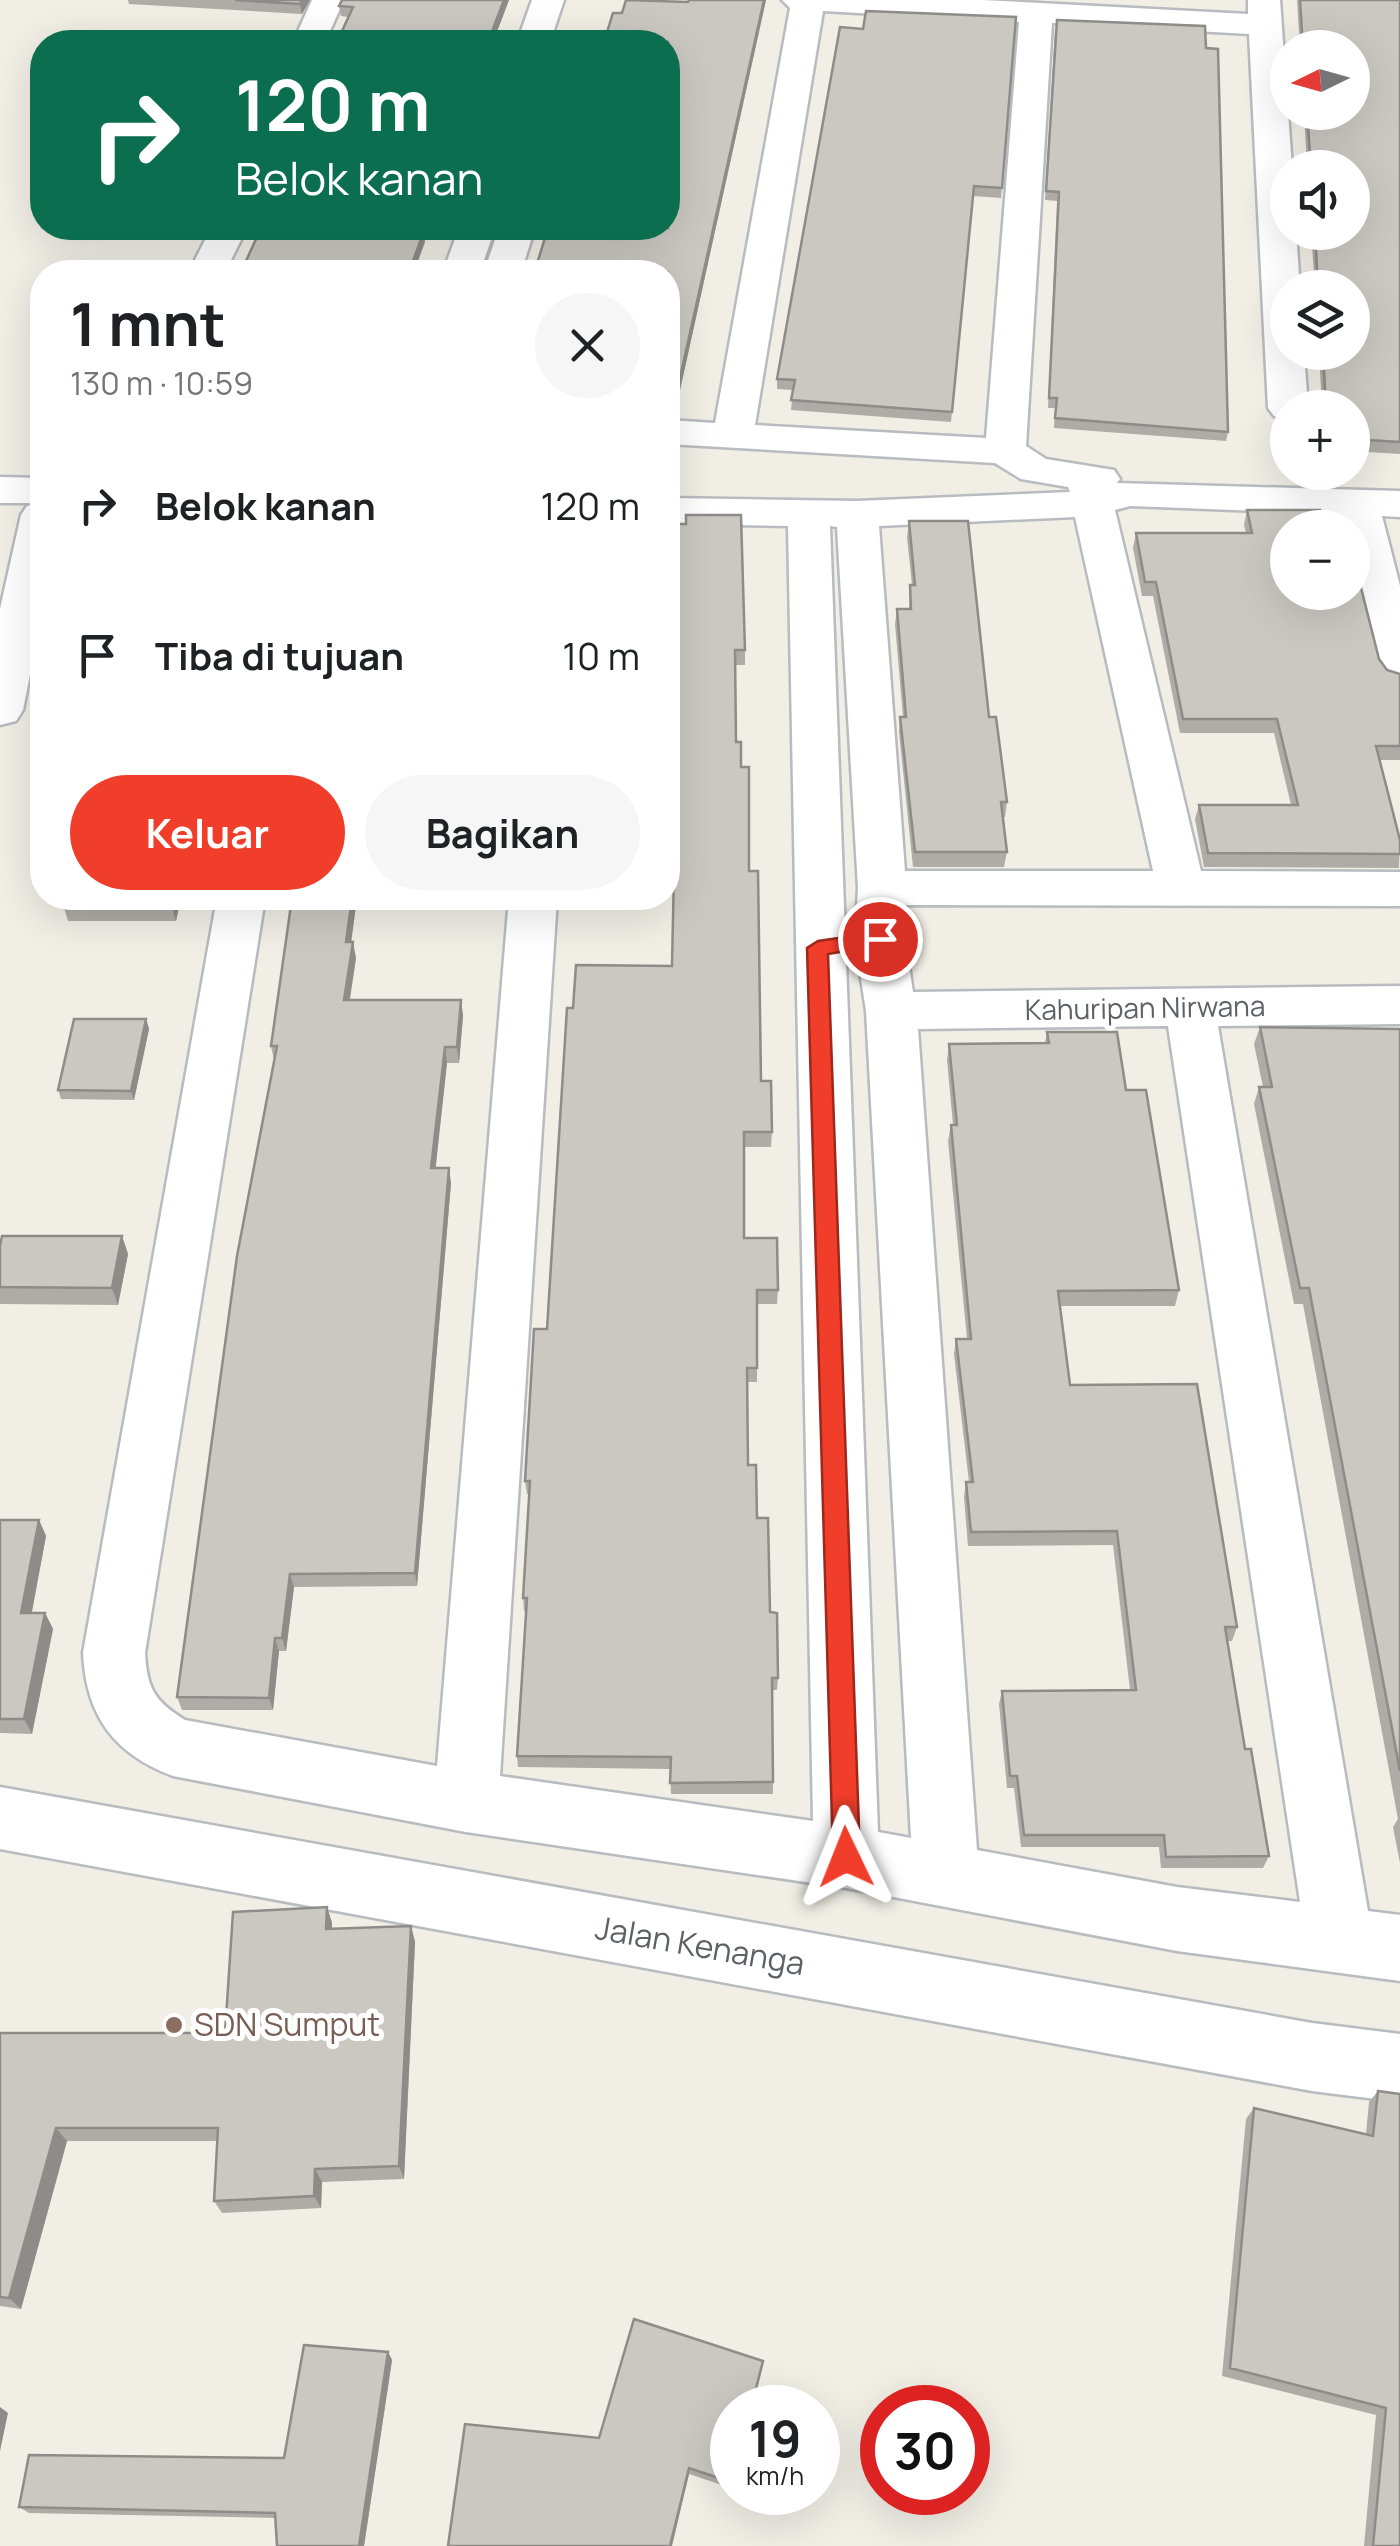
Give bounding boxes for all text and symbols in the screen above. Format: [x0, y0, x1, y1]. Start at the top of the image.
north arrow [1270, 30, 1370, 130]
map controls [1270, 30, 1370, 610]
text: 120 m [235, 56, 430, 152]
icon: right [70, 70, 200, 200]
text: Belok kanan [235, 147, 483, 209]
button: sound [1270, 150, 1370, 250]
button: layers [1270, 270, 1370, 370]
text: 1 mnt [70, 282, 226, 364]
button: close [535, 293, 640, 398]
text: 130 m · 10:59 [70, 361, 253, 405]
button: + [1270, 390, 1370, 490]
icon: right [70, 478, 125, 533]
text: Belok kanan [155, 479, 376, 531]
text: 120 m [541, 479, 640, 531]
button: − [1270, 510, 1370, 610]
icon: arrive [70, 628, 125, 683]
text: Tiba di tujuan [155, 629, 404, 681]
text: 10 m [562, 629, 640, 681]
button: Keluar [70, 775, 345, 890]
button: Bagikan [365, 775, 640, 890]
pin [838, 897, 923, 982]
icon: arrive [853, 912, 908, 967]
street label: Kahuripan Nirwana [1024, 986, 1266, 1028]
position arrow [794, 1805, 898, 1909]
street label: Jalan Kenanga [592, 1905, 808, 1985]
place label: SDN Sumput [194, 2002, 380, 2046]
marker: SDN Sumput [163, 2014, 185, 2036]
speed limit sign: 30 [860, 2385, 990, 2515]
text: 19 [749, 2404, 801, 2472]
text: km/h [746, 2458, 804, 2493]

